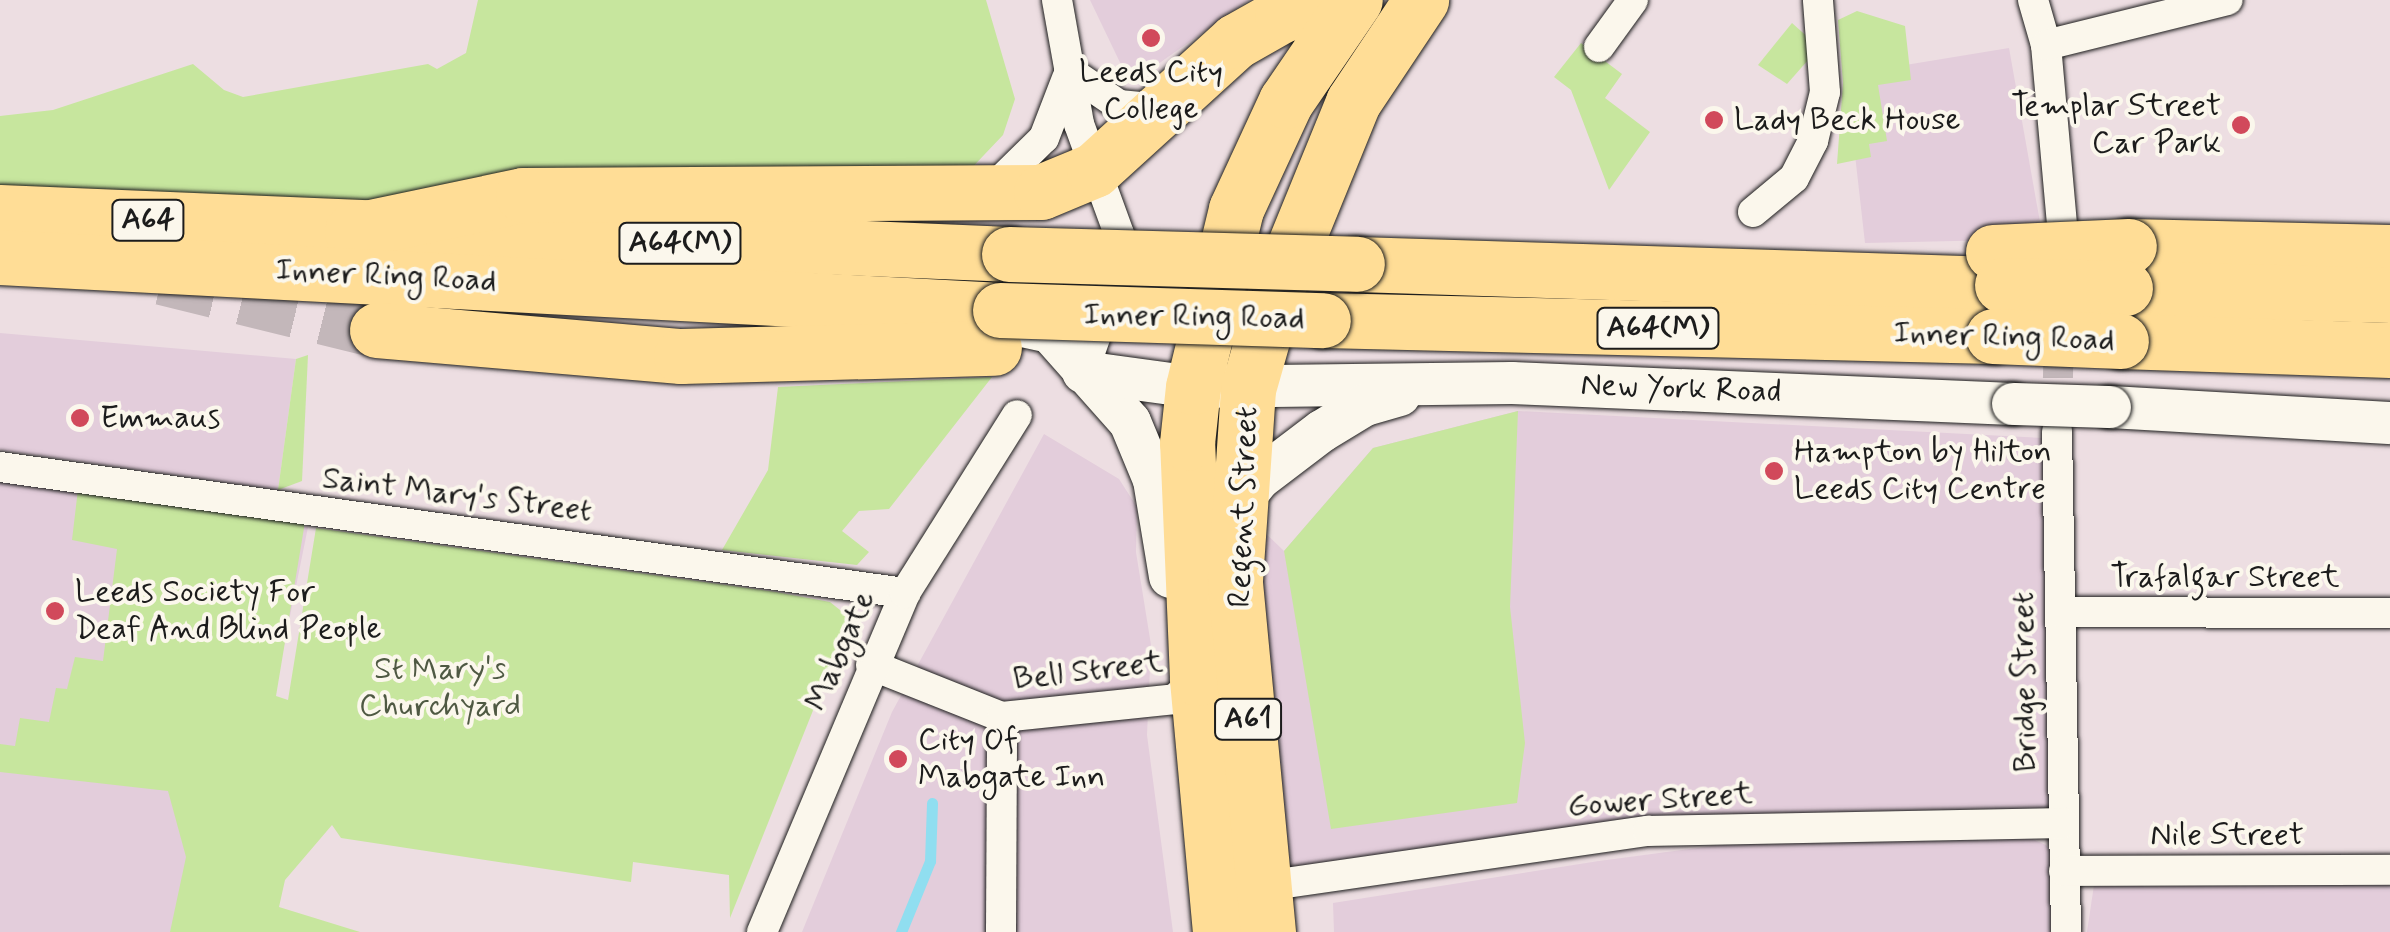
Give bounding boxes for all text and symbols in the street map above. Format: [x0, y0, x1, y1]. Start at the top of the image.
marker: Leeds City College [1140, 27, 1162, 49]
place label: Leeds City College [1079, 54, 1223, 129]
place label: Templar Street Car Park [2013, 88, 2221, 163]
place label: Lady Beck House [1734, 101, 1961, 139]
marker: Lady Beck House [1703, 109, 1725, 131]
marker: Templar Street Car Park [2230, 114, 2252, 136]
road number: A64 [110, 195, 186, 245]
road number: A64(M) [618, 218, 742, 268]
street label: Inner Ring Road [275, 251, 497, 301]
street label: Inner Ring Road [1083, 296, 1305, 338]
road number: A64(M) [1596, 303, 1720, 353]
street label: Inner Ring Road [1893, 314, 2115, 360]
street label: New York Road [1580, 366, 1782, 412]
place label: Emmaus [100, 399, 220, 437]
street label: Regent Street [1221, 403, 1267, 611]
marker: Emmaus [69, 407, 91, 429]
place label: Hampton by Hilton Leeds City Centre [1794, 434, 2051, 509]
street label: Saint Mary's Street [317, 459, 597, 531]
marker: Hampton by Hilton Leeds City Centre [1763, 460, 1785, 482]
street label: Trafalgar Street [2110, 558, 2340, 596]
place label: Leeds Society For Deaf And Blind People [75, 574, 371, 649]
street label: Mabgate [798, 585, 884, 717]
street label: Bridge Street [2004, 589, 2046, 775]
marker: Leeds Society For Deaf And Blind People [44, 600, 66, 622]
street label: Bell Street [1011, 643, 1165, 699]
park label: St Mary's Churchyard [359, 651, 521, 726]
road number: A61 [1213, 694, 1283, 744]
place label: City Of Mabgate Inn [918, 722, 1105, 797]
marker: City Of Mabgate Inn [887, 748, 909, 770]
street label: Gower Street [1566, 774, 1754, 826]
street label: Nile Street [2151, 816, 2303, 854]

